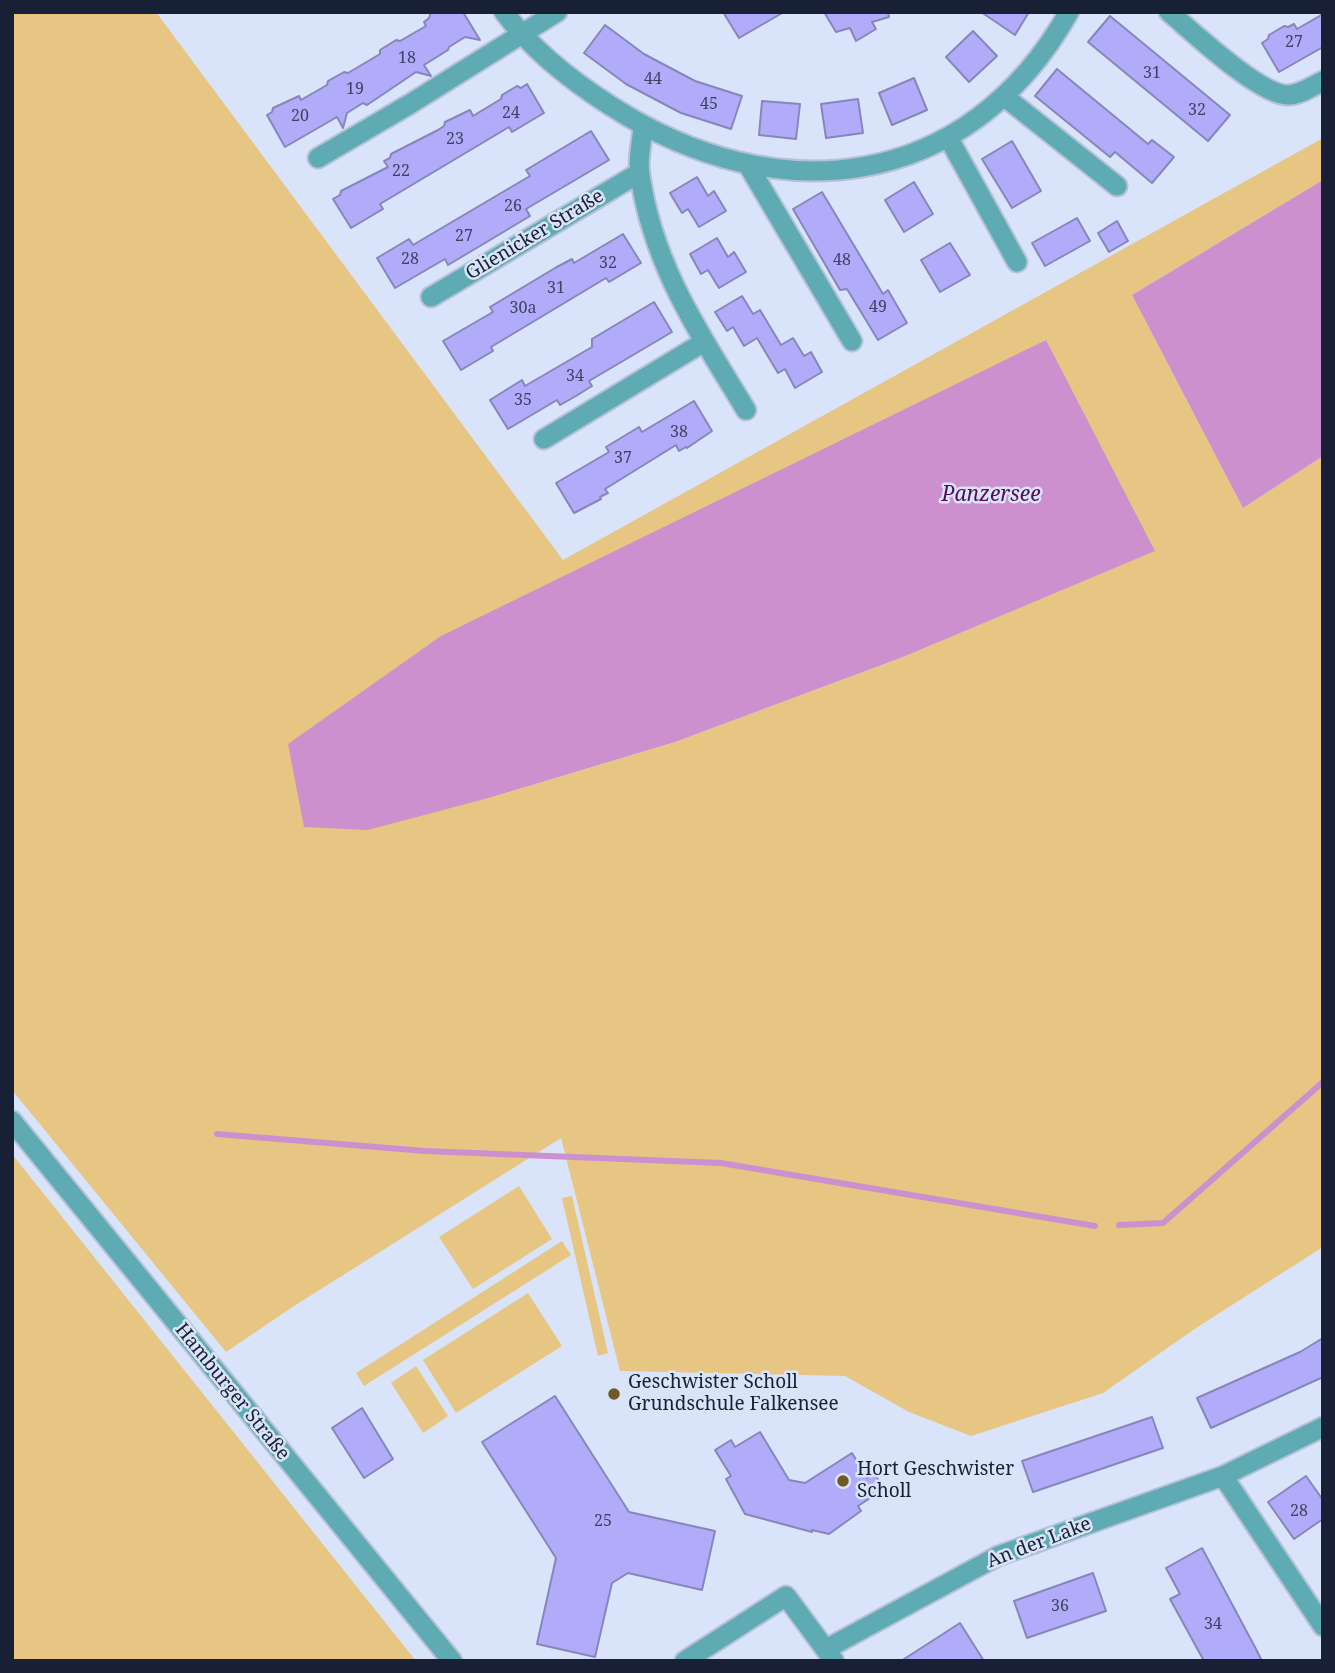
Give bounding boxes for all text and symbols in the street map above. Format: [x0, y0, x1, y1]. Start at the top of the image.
house number: 27 [1285, 32, 1303, 52]
house number: 18 [398, 48, 416, 68]
house number: 31 [1143, 63, 1161, 83]
house number: 44 [644, 69, 662, 89]
house number: 19 [346, 79, 364, 99]
house number: 45 [700, 94, 718, 114]
house number: 32 [1188, 100, 1206, 120]
house number: 24 [502, 103, 520, 123]
house number: 20 [291, 106, 309, 126]
house number: 23 [446, 129, 464, 149]
house number: 22 [392, 161, 410, 181]
street label: Glienicker Straße [462, 185, 608, 285]
house number: 26 [504, 196, 522, 216]
house number: 27 [455, 226, 473, 246]
house number: 28 [401, 249, 419, 269]
house number: 48 [833, 250, 851, 270]
house number: 32 [599, 253, 617, 273]
house number: 31 [547, 278, 565, 298]
house number: 49 [869, 297, 887, 317]
house number: 30a [510, 298, 536, 318]
house number: 34 [566, 366, 584, 386]
house number: 35 [514, 390, 532, 410]
house number: 38 [670, 422, 688, 442]
house number: 37 [614, 448, 632, 468]
water label: Panzersee [941, 482, 1041, 508]
street label: Hamburger Straße [170, 1319, 294, 1465]
place label: Geschwister Scholl Grundschule Falkensee [628, 1372, 839, 1416]
marker: Geschwister Scholl Grundschule Falkensee [606, 1386, 622, 1402]
place label: Hort Geschwister Scholl [857, 1459, 1014, 1503]
marker: Hort Geschwister Scholl [835, 1473, 851, 1489]
house number: 28 [1290, 1501, 1308, 1521]
house number: 25 [594, 1511, 612, 1531]
street label: An der Lake [984, 1513, 1094, 1573]
house number: 36 [1051, 1596, 1069, 1616]
house number: 34 [1204, 1614, 1222, 1634]

